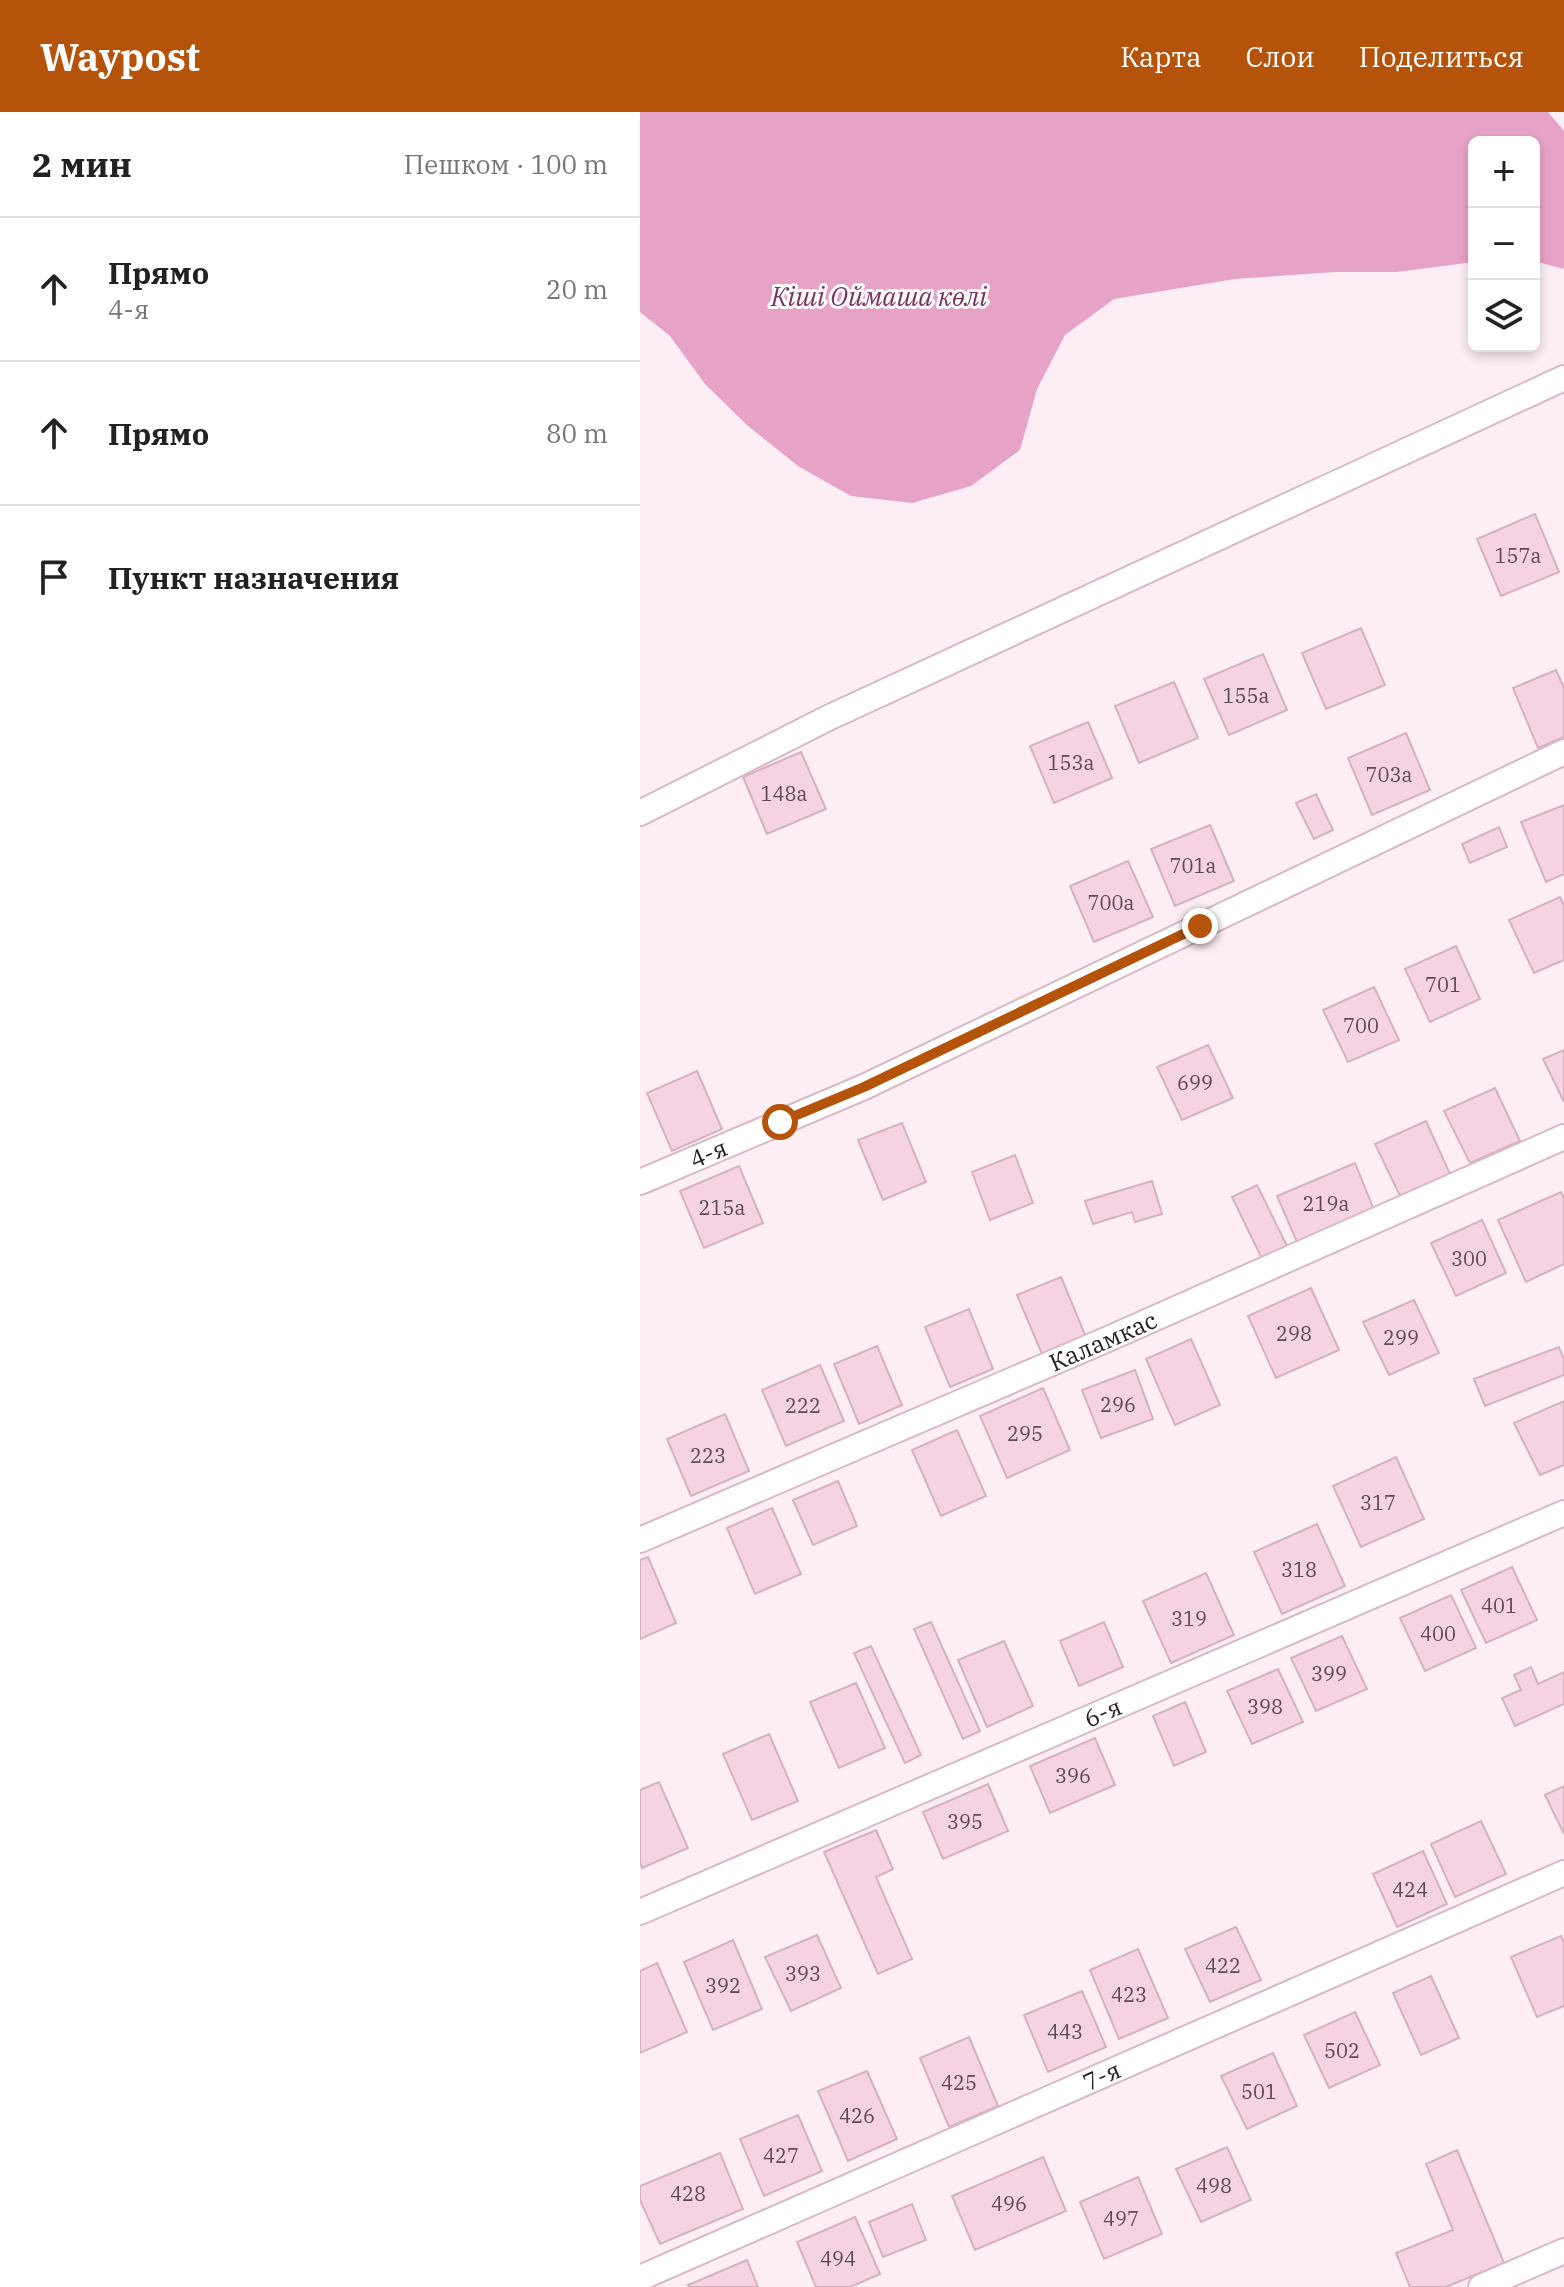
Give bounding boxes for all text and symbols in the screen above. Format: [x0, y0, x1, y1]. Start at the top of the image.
text: Waypost [40, 32, 200, 81]
text: Карта [1120, 38, 1201, 75]
text: Слои [1245, 38, 1315, 75]
text: Поделиться [1359, 38, 1524, 75]
map controls [1468, 136, 1540, 352]
button: + [1468, 136, 1540, 208]
text: 2 мин [32, 142, 132, 186]
text: Пешком · 100 m [404, 147, 608, 181]
button: − [1468, 208, 1540, 280]
text: Прямо [108, 253, 209, 292]
icon: ahead [32, 267, 76, 311]
text: 20 m [546, 272, 608, 306]
water label: Кіші Оймаша көлi [770, 279, 987, 313]
button: layers [1468, 280, 1540, 352]
text: 4-я [108, 292, 149, 326]
icon: ahead [32, 411, 76, 455]
text: Прямо [108, 414, 209, 453]
text: 80 m [546, 416, 608, 450]
house number: 157а [1495, 542, 1542, 569]
icon: arrive [32, 555, 76, 599]
text: Пункт назначения [108, 558, 399, 597]
house number: 155а [1223, 682, 1270, 709]
house number: 153а [1048, 749, 1095, 776]
house number: 703а [1366, 761, 1413, 788]
house number: 148а [761, 780, 808, 807]
house number: 701а [1170, 852, 1217, 879]
house number: 700а [1088, 889, 1135, 916]
route end [1182, 908, 1218, 944]
house number: 701 [1425, 971, 1461, 998]
house number: 700 [1343, 1012, 1379, 1039]
house number: 699 [1177, 1069, 1213, 1096]
route start [762, 1104, 798, 1140]
street label: 4-я [684, 1131, 732, 1175]
house number: 219а [1303, 1190, 1350, 1217]
house number: 215а [699, 1194, 746, 1221]
house number: 300 [1451, 1245, 1487, 1272]
street label: Каламкас [1044, 1303, 1162, 1378]
house number: 298 [1276, 1320, 1312, 1347]
house number: 299 [1383, 1324, 1419, 1351]
house number: 296 [1100, 1391, 1136, 1418]
house number: 222 [785, 1392, 821, 1419]
house number: 295 [1007, 1420, 1043, 1447]
house number: 223 [690, 1442, 726, 1469]
house number: 317 [1360, 1489, 1396, 1516]
house number: 318 [1281, 1556, 1317, 1583]
house number: 401 [1481, 1592, 1517, 1619]
house number: 319 [1171, 1605, 1207, 1632]
house number: 400 [1420, 1620, 1456, 1647]
house number: 399 [1311, 1660, 1347, 1687]
street label: 6-я [1079, 1690, 1126, 1734]
house number: 398 [1247, 1693, 1283, 1720]
house number: 396 [1055, 1762, 1091, 1789]
house number: 395 [947, 1808, 983, 1835]
house number: 424 [1392, 1876, 1428, 1903]
house number: 422 [1205, 1952, 1241, 1979]
house number: 393 [785, 1960, 821, 1987]
house number: 392 [705, 1972, 741, 1999]
house number: 423 [1111, 1981, 1147, 2008]
house number: 443 [1047, 2018, 1083, 2045]
house number: 502 [1324, 2037, 1360, 2064]
street label: 7-я [1078, 2053, 1125, 2098]
house number: 425 [941, 2069, 977, 2096]
house number: 501 [1241, 2078, 1277, 2105]
house number: 426 [839, 2102, 875, 2129]
house number: 427 [763, 2142, 799, 2169]
house number: 498 [1196, 2172, 1232, 2199]
house number: 428 [670, 2180, 706, 2207]
house number: 496 [991, 2190, 1027, 2217]
house number: 497 [1103, 2205, 1139, 2232]
house number: 494 [820, 2245, 856, 2272]

